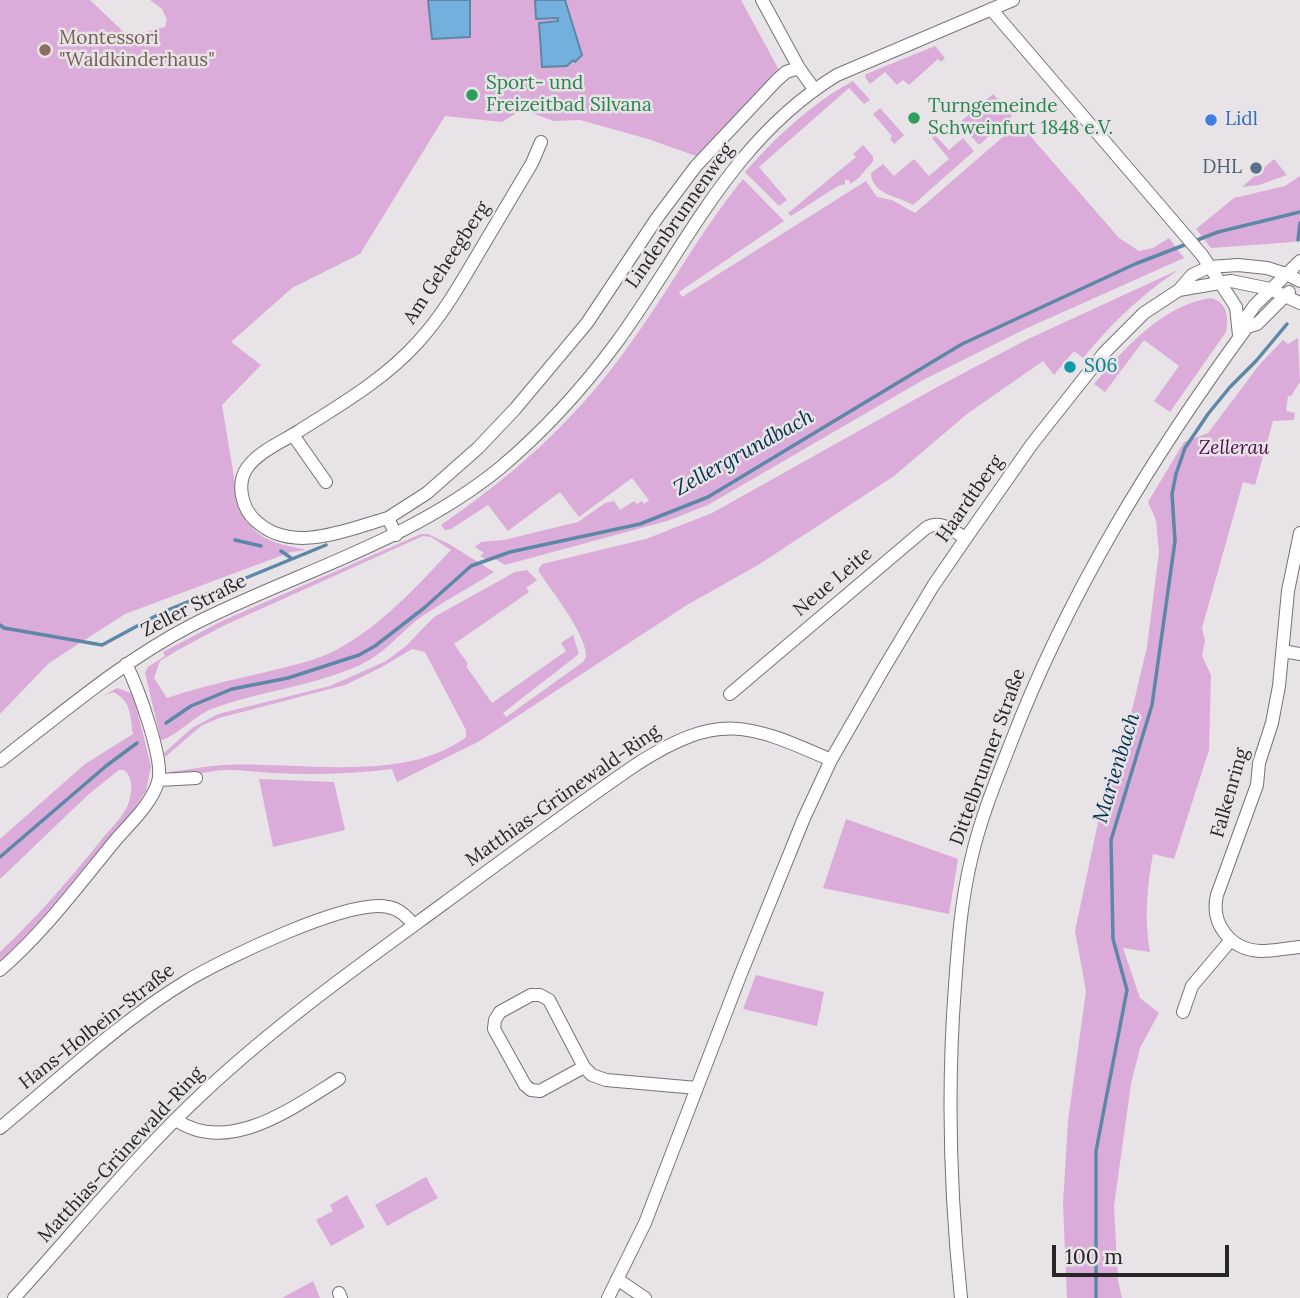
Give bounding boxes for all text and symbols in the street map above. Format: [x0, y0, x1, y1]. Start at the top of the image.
place label: Montessori "Waldkinderhaus" [59, 28, 215, 72]
marker: Montessori "Waldkinderhaus" [37, 42, 53, 58]
place label: Sport- und Freizeitbad Silvana [486, 73, 652, 117]
marker: Sport- und Freizeitbad Silvana [464, 87, 480, 103]
place label: Turngemeinde Schweinfurt 1848 e.V. [928, 96, 1113, 140]
place label: Lidl [1225, 109, 1258, 131]
marker: Turngemeinde Schweinfurt 1848 e.V. [906, 110, 922, 126]
marker: Lidl [1203, 112, 1219, 128]
street label: Lindenbrunnenweg [621, 139, 739, 293]
place label: DHL [1202, 157, 1242, 179]
marker: DHL [1248, 160, 1264, 176]
street label: Am Geheegberg [399, 197, 495, 329]
place label: S06 [1084, 356, 1118, 378]
marker: S06 [1062, 359, 1078, 375]
water label: Zellergrundbach [670, 404, 818, 502]
park label: Zellerau [1199, 438, 1269, 460]
street label: Haardtberg [932, 451, 1008, 547]
street label: Neue Leite [789, 542, 877, 622]
street label: Zeller Straße [138, 570, 250, 642]
street label: Dittelbrunner Straße [945, 665, 1031, 849]
water label: Marienbach [1088, 710, 1146, 826]
street label: Matthias-Grünewald-Ring [461, 720, 665, 872]
street label: Falkenring [1206, 746, 1254, 840]
street label: Hans-Holbein-Straße [15, 959, 179, 1095]
street label: Matthias-Grünewald-Ring [34, 1062, 208, 1248]
scale bar [1055, 1232, 1232, 1276]
text: 100 m [1065, 1243, 1123, 1270]

